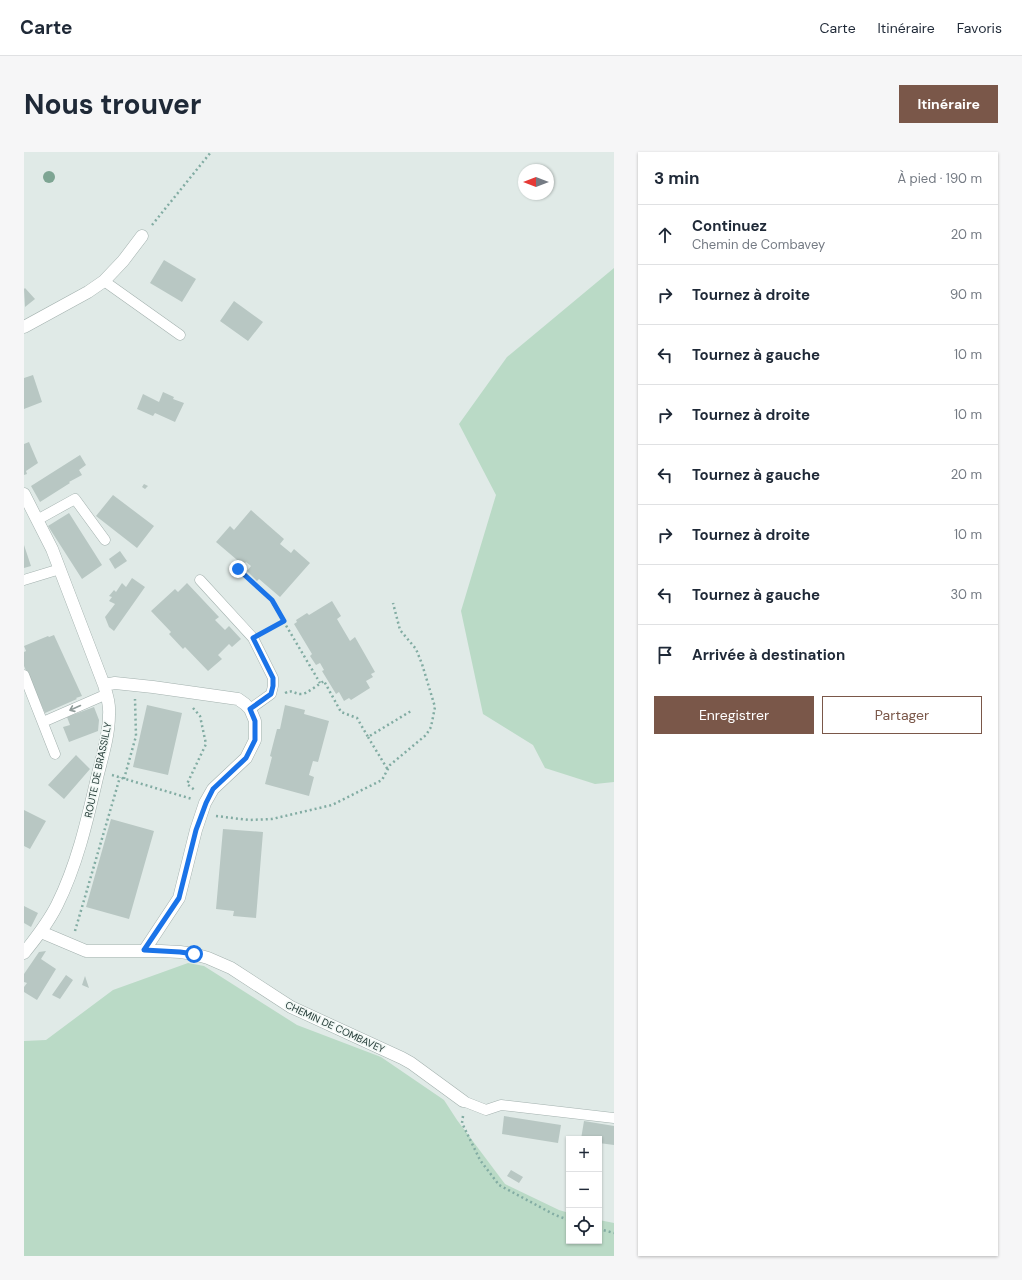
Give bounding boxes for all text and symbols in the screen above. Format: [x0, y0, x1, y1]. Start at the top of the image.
text: Carte [20, 15, 72, 40]
text: Carte [820, 19, 856, 37]
text: Itinéraire [878, 19, 935, 37]
text: Favoris [957, 19, 1002, 37]
button: Itinéraire [899, 85, 998, 123]
text: Nous trouver [24, 86, 201, 123]
north arrow [518, 164, 554, 200]
text: 3 min [654, 167, 699, 189]
text: À pied · 190 m [897, 170, 982, 187]
text: Continuez [692, 216, 767, 236]
icon: ahead [654, 224, 676, 246]
text: 20 m [951, 226, 982, 243]
text: Chemin de Combavey [692, 236, 825, 253]
icon: right [654, 284, 676, 306]
text: Tournez à droite [692, 285, 810, 305]
text: 90 m [950, 286, 982, 303]
icon: left [654, 344, 676, 366]
text: Tournez à gauche [692, 345, 820, 365]
text: 10 m [954, 346, 982, 363]
icon: right [654, 404, 676, 426]
text: Tournez à droite [692, 405, 810, 425]
text: 10 m [954, 406, 982, 423]
icon: left [654, 464, 676, 486]
text: Tournez à gauche [692, 465, 820, 485]
text: 20 m [951, 466, 982, 483]
icon: right [654, 524, 676, 546]
text: Tournez à droite [692, 525, 810, 545]
text: 10 m [954, 526, 982, 543]
route end [229, 560, 247, 578]
icon: left [654, 584, 676, 606]
text: Tournez à gauche [692, 585, 820, 605]
text: 30 m [950, 586, 982, 603]
icon: arrive [654, 644, 676, 666]
text: Arrivée à destination [692, 645, 845, 665]
button: Enregistrer [654, 696, 814, 734]
button: Partager [822, 696, 982, 734]
one-way arrow [69, 705, 81, 712]
street label: ROUTE DE BRASSILLY [82, 721, 115, 819]
route start [185, 945, 203, 963]
street label: CHEMIN DE COMBAVEY [283, 998, 387, 1056]
map controls [566, 1136, 602, 1244]
button: + [566, 1136, 602, 1172]
button: − [566, 1172, 602, 1208]
button: locate [566, 1208, 602, 1244]

